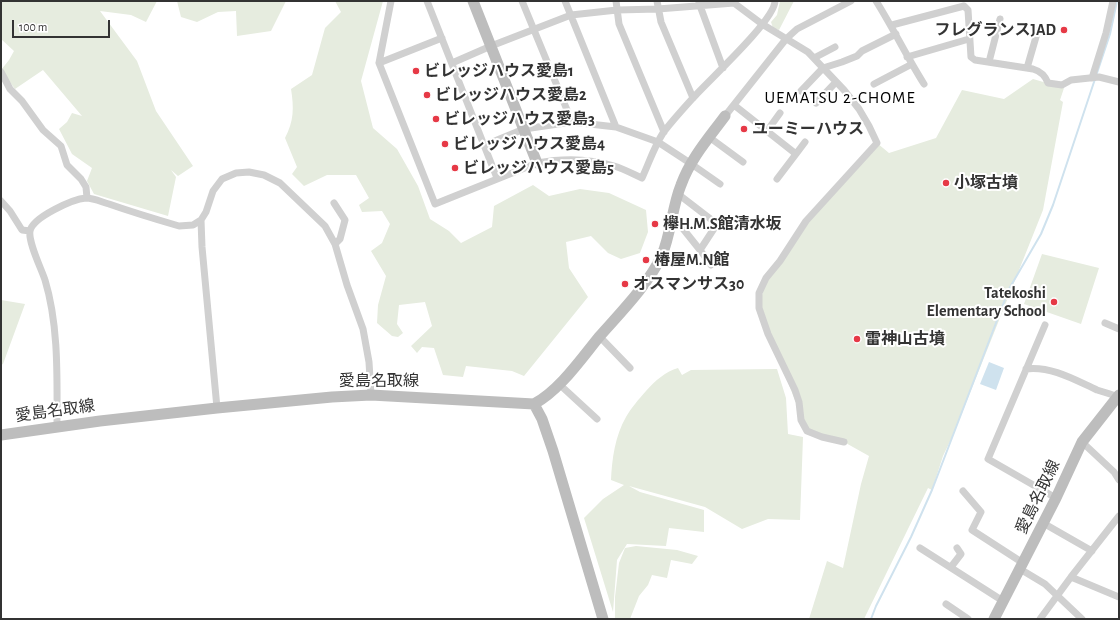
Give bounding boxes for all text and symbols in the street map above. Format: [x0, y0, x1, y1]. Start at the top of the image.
scale bar [14, 12, 112, 38]
place label: フレグランスJAD [935, 20, 1056, 40]
text: 100 m [19, 21, 47, 33]
marker: フレグランスJAD [1059, 25, 1069, 35]
place label: ビレッジハウス愛島1 [424, 61, 574, 81]
marker: ビレッジハウス愛島1 [411, 66, 421, 76]
place label: ビレッジハウス愛島2 [435, 85, 587, 105]
district label: UEMATSU 2-CHOME [764, 88, 916, 108]
marker: ビレッジハウス愛島2 [422, 90, 432, 100]
place label: ビレッジハウス愛島3 [444, 109, 595, 129]
marker: ビレッジハウス愛島3 [431, 114, 441, 124]
place label: ユーミーハウス [752, 119, 864, 139]
marker: ユーミーハウス [739, 124, 749, 134]
place label: ビレッジハウス愛島4 [453, 134, 605, 154]
marker: ビレッジハウス愛島4 [440, 139, 450, 149]
place label: ビレッジハウス愛島5 [463, 158, 614, 178]
marker: ビレッジハウス愛島5 [450, 163, 460, 173]
place label: 小塚古墳 [954, 173, 1018, 193]
marker: 小塚古墳 [941, 178, 951, 188]
place label: 欅H.M.S館清水坂 [663, 214, 782, 234]
marker: 欅H.M.S館清水坂 [650, 219, 660, 229]
place label: 椿屋M.N館 [654, 250, 730, 270]
marker: 椿屋M.N館 [641, 255, 651, 265]
place label: オスマンサス30 [633, 274, 744, 294]
marker: オスマンサス30 [620, 279, 630, 289]
place label: Tatekoshi Elementary School [926, 283, 1046, 321]
marker: Tatekoshi Elementary School [1049, 297, 1059, 307]
place label: 雷神山古墳 [865, 329, 945, 349]
marker: 雷神山古墳 [852, 334, 862, 344]
street label: 愛島名取線 [339, 371, 419, 391]
street label: 愛島名取線 [14, 396, 96, 426]
street label: 愛島名取線 [1012, 457, 1064, 537]

